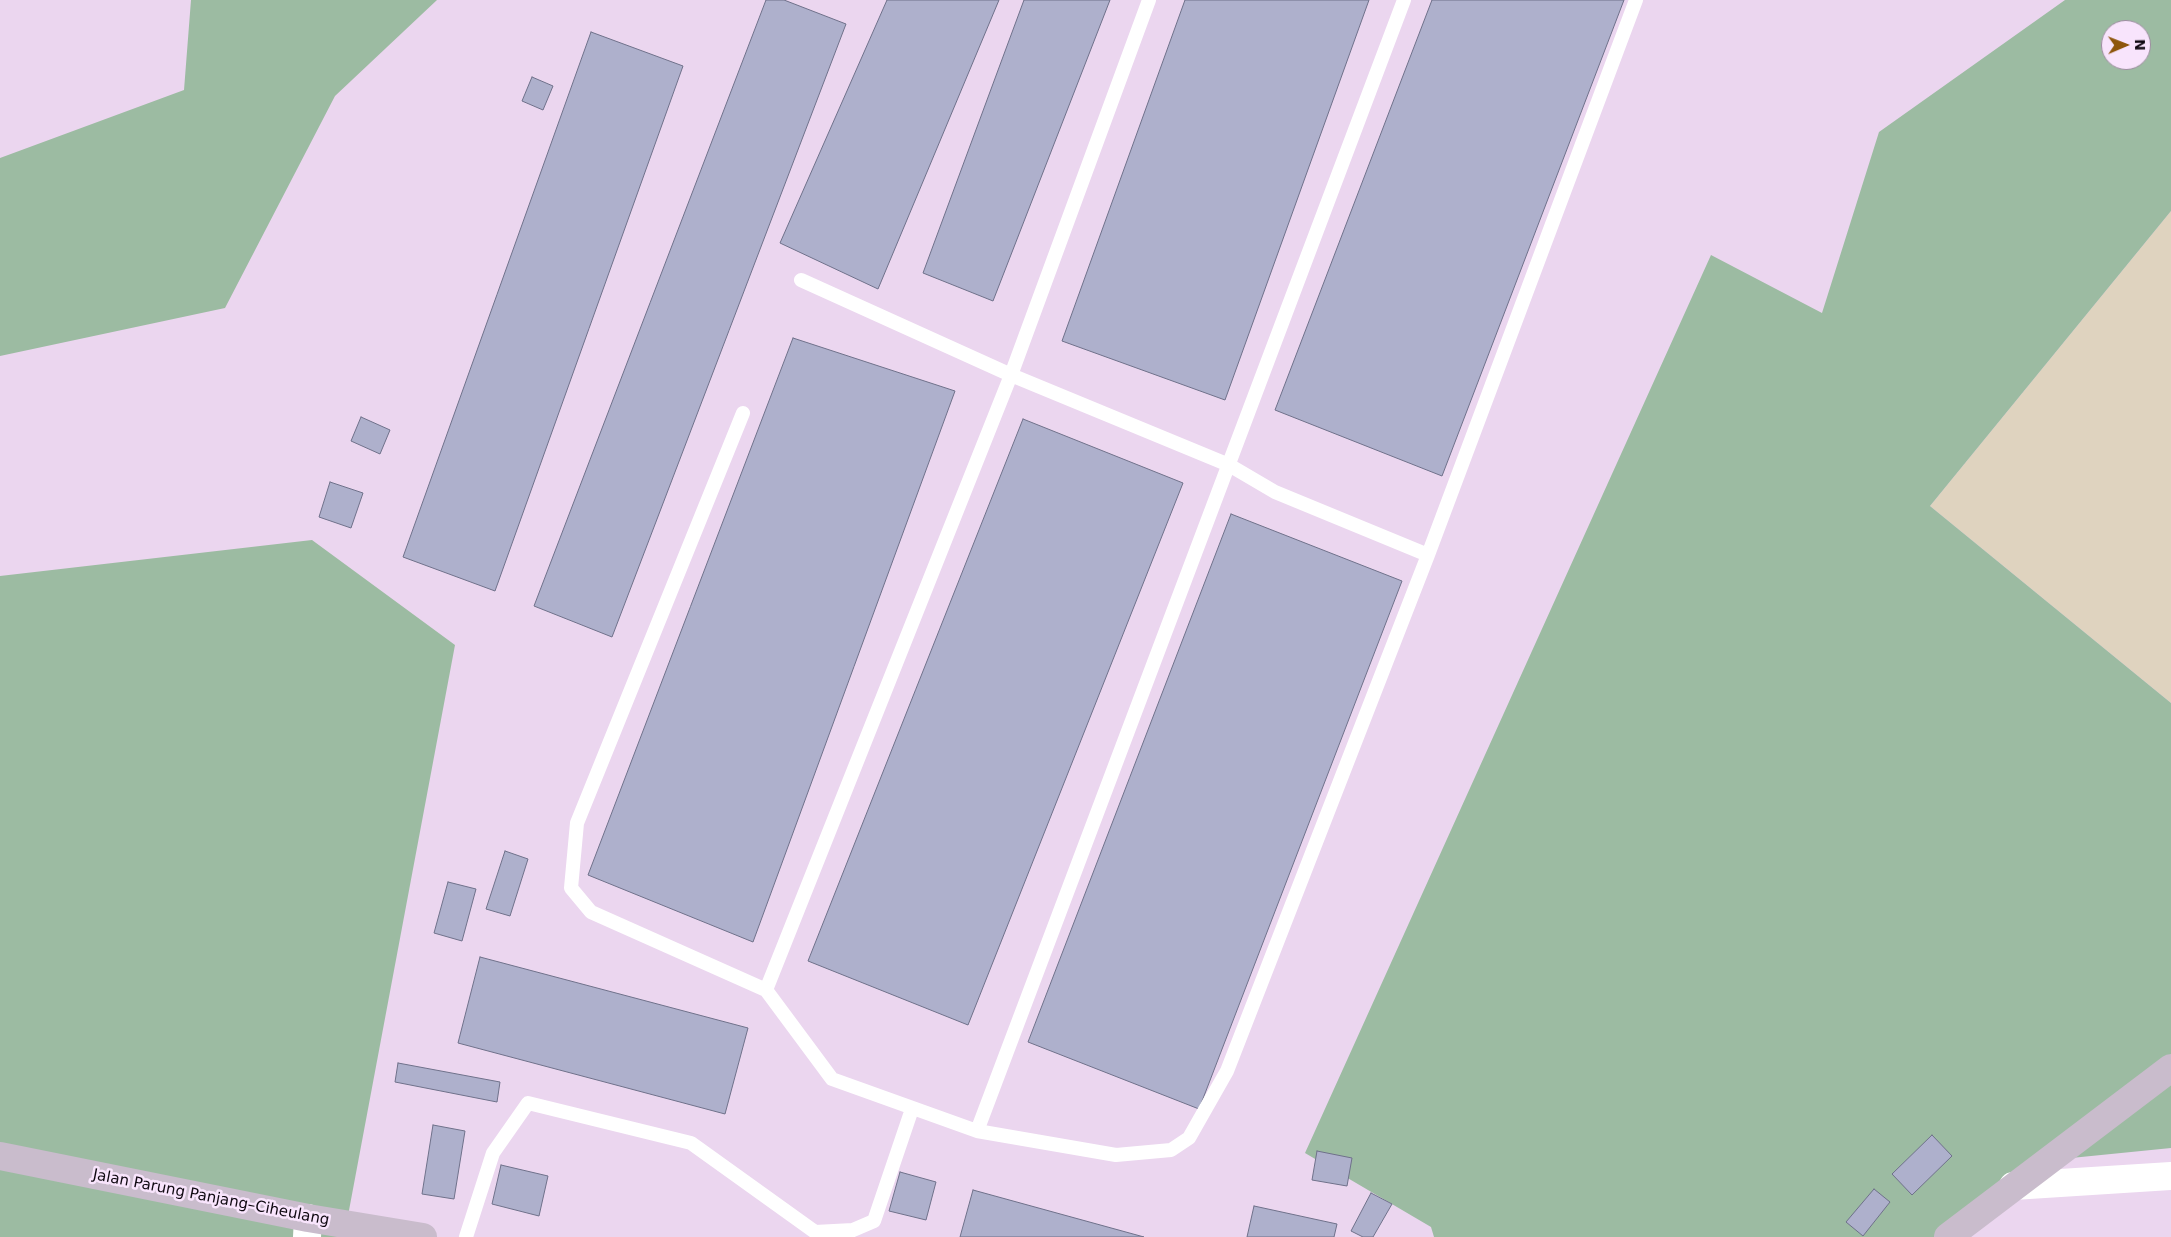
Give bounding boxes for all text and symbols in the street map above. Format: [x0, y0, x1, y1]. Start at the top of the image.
north arrow [2101, 20, 2151, 70]
text: N [2132, 39, 2148, 51]
street label: Jalan Parung Panjang–Ciheulang [91, 1166, 331, 1230]

